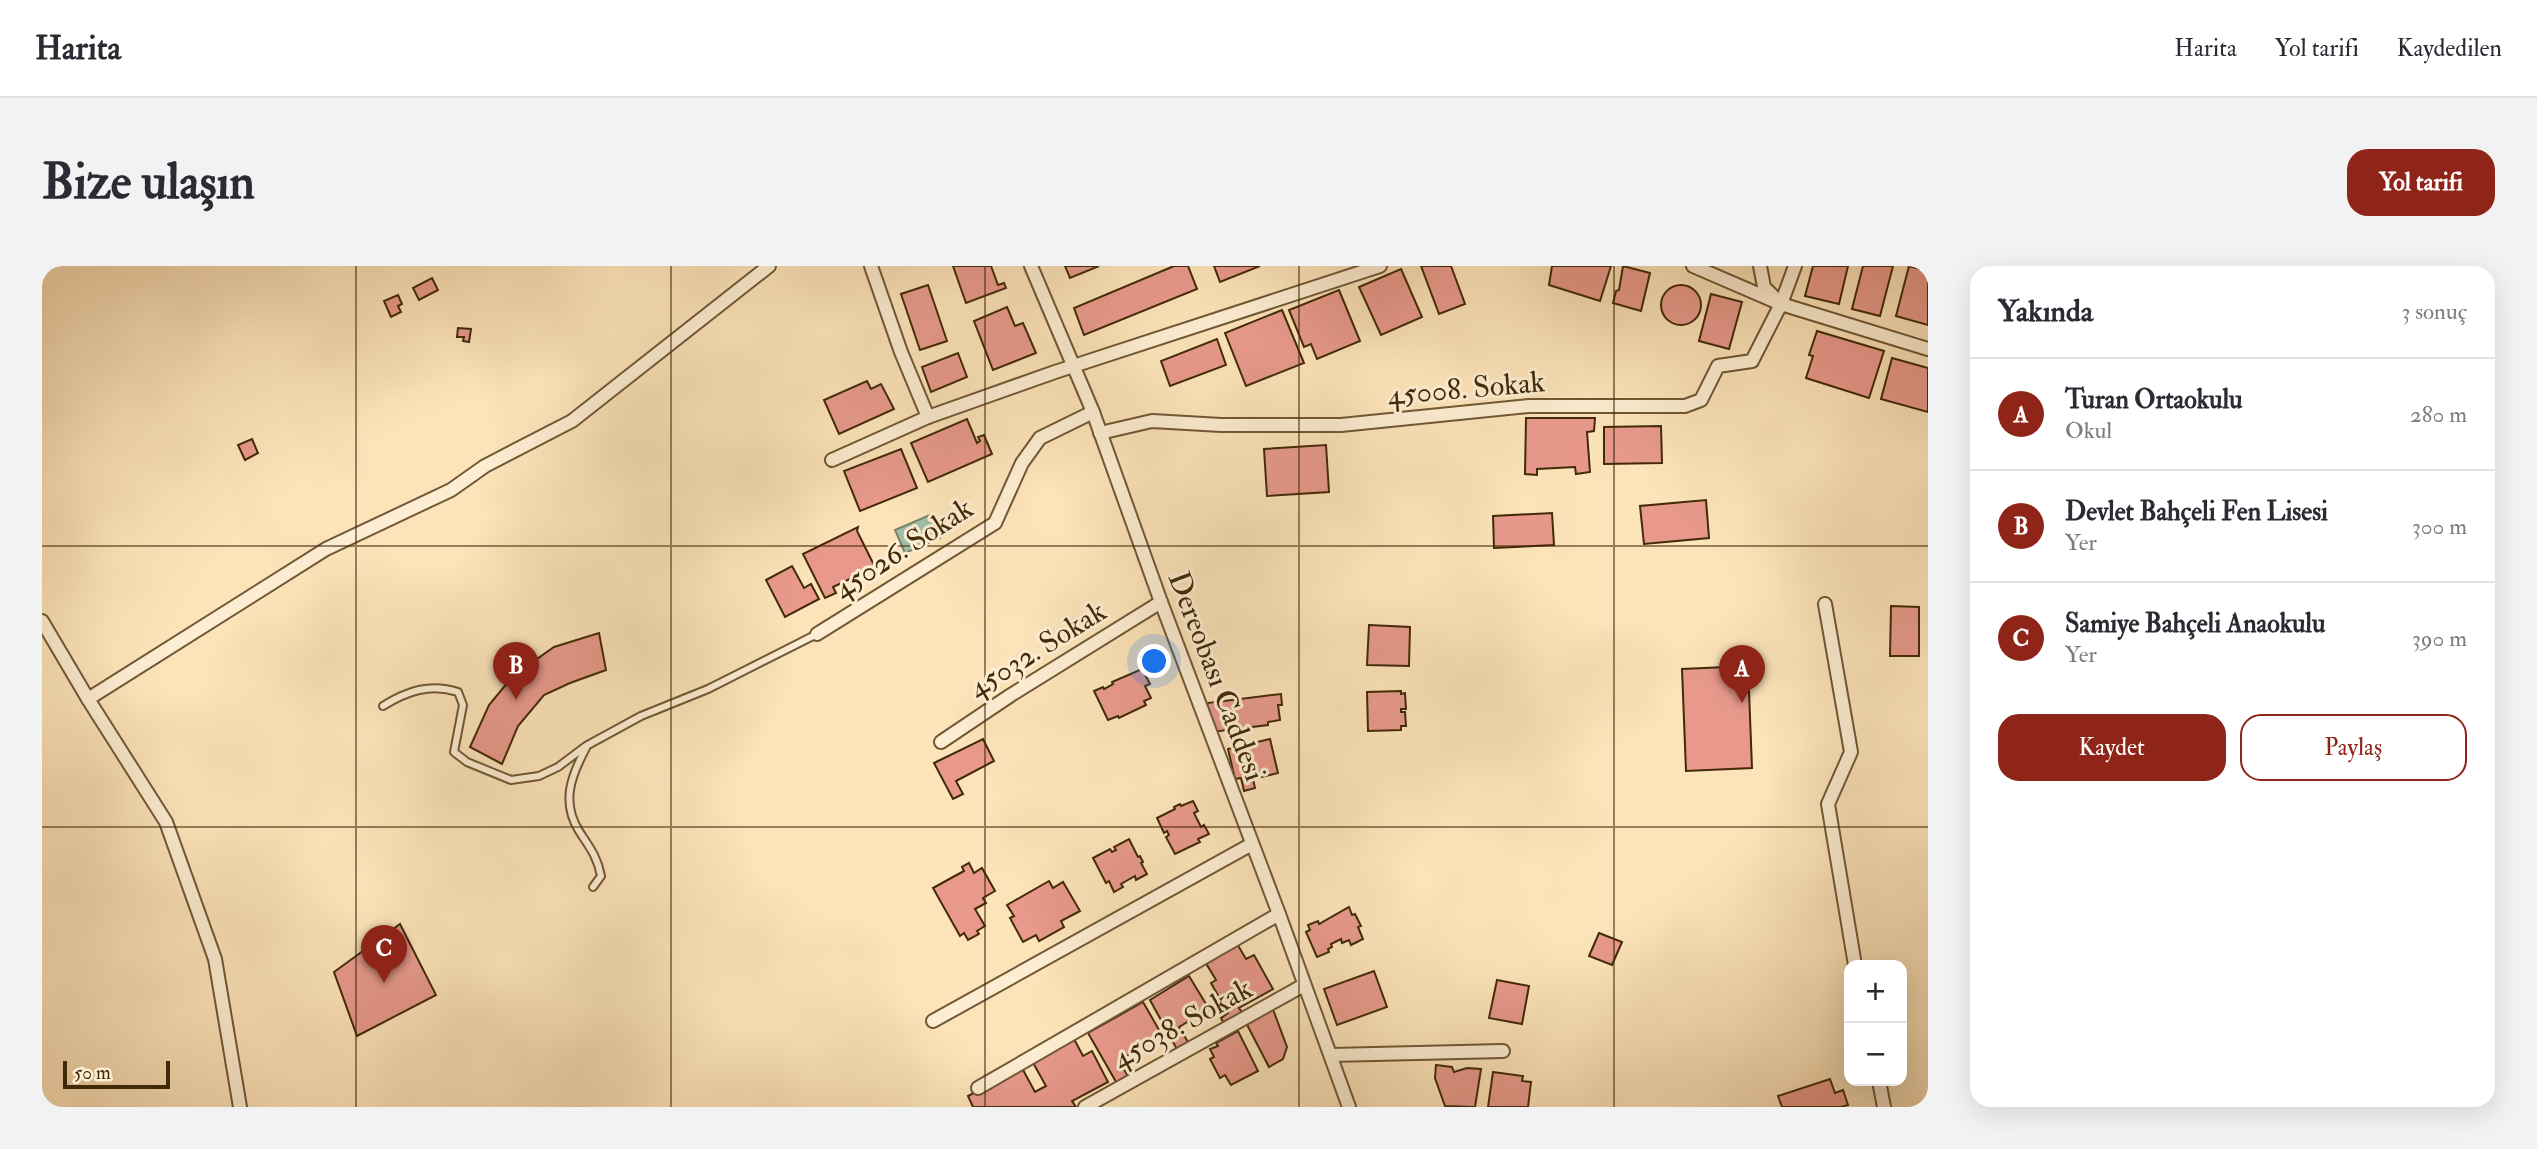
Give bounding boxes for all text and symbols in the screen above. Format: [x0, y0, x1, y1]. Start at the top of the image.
text: Harita [35, 28, 121, 69]
text: Harita [2174, 33, 2237, 64]
text: Yol tarifi [2275, 33, 2359, 64]
text: Kaydedilen [2397, 33, 2502, 64]
button: Yol tarifi [2347, 149, 2495, 216]
text: Bize ulaşın [42, 152, 255, 213]
text: Yakında [1998, 293, 2093, 330]
text: 3 sonuç [2402, 297, 2467, 326]
street label: 45008. Sokak [1386, 363, 1546, 414]
text: Turan Ortaokulu [2065, 384, 2242, 416]
text: A [2014, 400, 2028, 429]
text: 280 m [2410, 400, 2467, 429]
text: Okul [2065, 416, 2112, 445]
street label: 45026. Sokak [827, 490, 980, 607]
text: Devlet Bahçeli Fen Lisesi [2065, 496, 2328, 528]
text: B [2013, 512, 2029, 541]
text: 300 m [2412, 512, 2467, 541]
text: Yer [2065, 528, 2097, 557]
street label: Dereobası Caddesi [1160, 566, 1273, 786]
street label: 45032. Sokak [962, 593, 1113, 706]
text: Samiye Bahçeli Anaokulu [2065, 608, 2325, 640]
text: C [2013, 624, 2029, 653]
text: 390 m [2412, 624, 2467, 653]
text: Yer [2065, 640, 2097, 669]
pin: B [493, 642, 539, 700]
your location [1137, 644, 1171, 678]
pin: A [1719, 645, 1765, 703]
button: Kaydet [1998, 714, 2226, 781]
button: Paylaş [2240, 714, 2467, 781]
pin: C [361, 925, 407, 983]
map controls [1844, 960, 1907, 1086]
button: + [1844, 960, 1907, 1023]
street label: 45038. Sokak [1106, 970, 1259, 1077]
button: − [1844, 1023, 1907, 1086]
scale bar [63, 1058, 170, 1090]
text: 50 m [74, 1061, 111, 1085]

